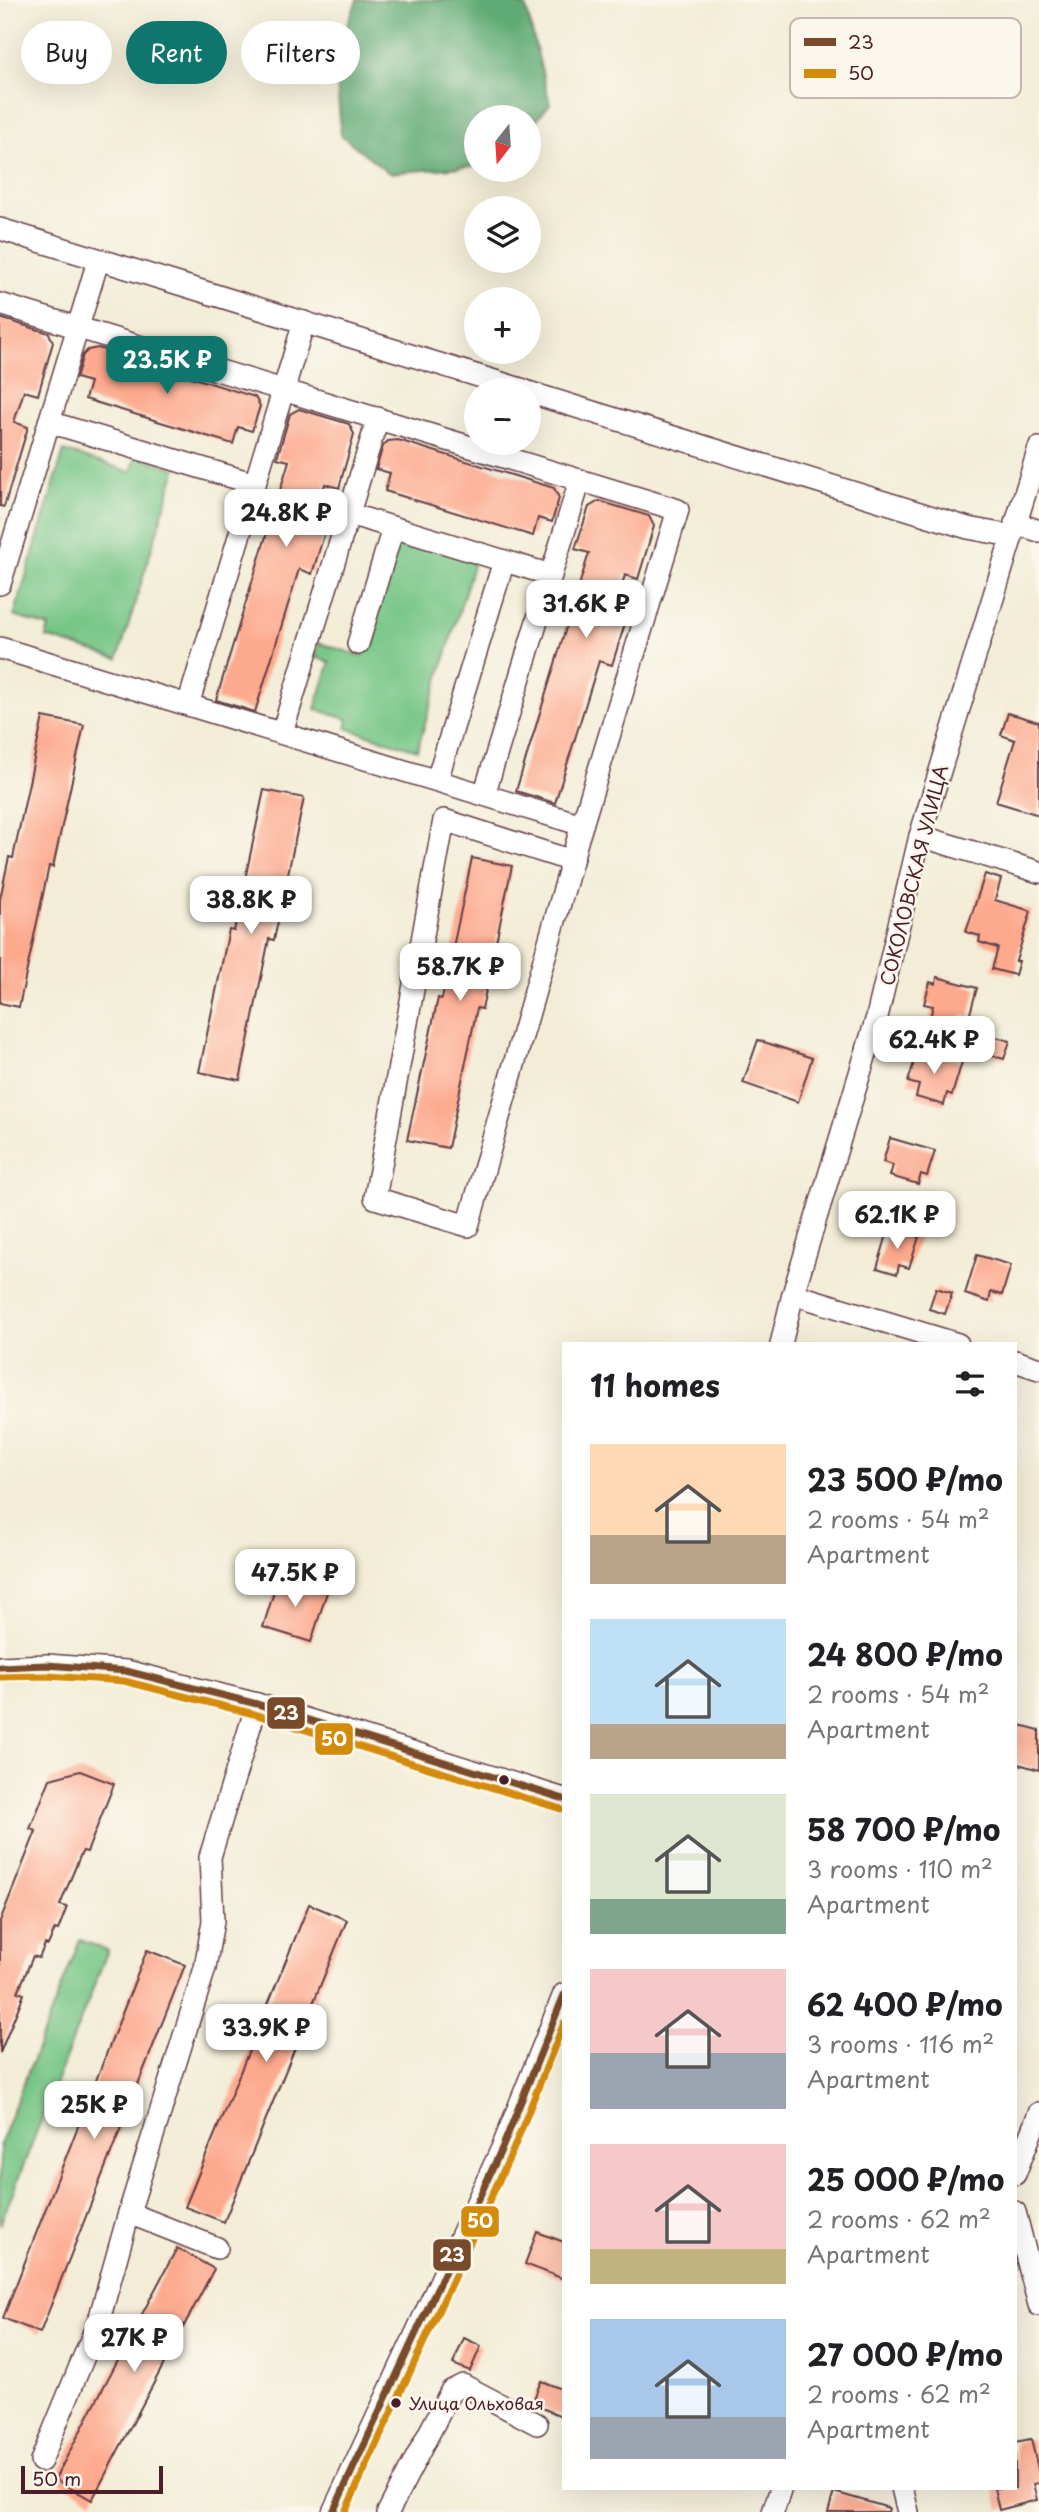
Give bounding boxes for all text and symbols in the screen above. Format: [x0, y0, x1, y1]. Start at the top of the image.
legend [790, 18, 1021, 98]
chip: Buy [21, 21, 112, 84]
chip: Rent [126, 21, 227, 84]
chip: Filters [241, 21, 360, 84]
text: 23 [848, 27, 874, 55]
text: 50 [848, 58, 874, 86]
north arrow [464, 105, 541, 182]
map controls [464, 105, 541, 455]
button: layers [464, 196, 541, 273]
button: + [464, 287, 541, 364]
pin: 23.5K ₽ [102, 336, 232, 396]
text: 23.5K ₽ [122, 341, 212, 376]
button: − [464, 378, 541, 455]
pin: 24.8K ₽ [221, 490, 351, 549]
text: 24.8K ₽ [240, 494, 332, 529]
pin: 31.6K ₽ [521, 580, 651, 640]
text: 31.6K ₽ [542, 585, 630, 620]
street label: СОКОЛОВСКАЯ УЛИЦА [872, 762, 954, 988]
pin: 38.8K ₽ [186, 876, 316, 936]
text: 38.8K ₽ [206, 881, 296, 916]
pin: 58.7K ₽ [395, 944, 525, 1003]
text: 58.7K ₽ [416, 948, 504, 983]
pin: 62.4K ₽ [869, 1016, 999, 1076]
text: 62.4K ₽ [889, 1021, 979, 1056]
pin: 62.1K ₽ [832, 1192, 962, 1251]
text: 62.1K ₽ [855, 1196, 939, 1231]
text: 11 homes [590, 1362, 720, 1407]
icon: filters [951, 1365, 989, 1403]
text: 23 500 ₽/mo [807, 1456, 1003, 1501]
icon: home [646, 1472, 730, 1556]
text: 2 rooms · 54 m² [807, 1501, 990, 1536]
text: Apartment [807, 1536, 930, 1571]
pin: 47.5K ₽ [230, 1550, 360, 1609]
text: 47.5K ₽ [251, 1554, 339, 1589]
text: 24 800 ₽/mo [807, 1631, 1003, 1676]
icon: home [646, 1647, 730, 1731]
text: 2 rooms · 54 m² [807, 1676, 990, 1711]
line badge: 23 [266, 1696, 306, 1730]
text: 23 [273, 1698, 299, 1726]
text: Apartment [807, 1711, 930, 1746]
line badge: 50 [314, 1722, 354, 1756]
text: 50 [321, 1724, 347, 1752]
unlabelled marker [497, 1773, 511, 1787]
text: 58 700 ₽/mo [807, 1806, 1001, 1851]
icon: home [646, 1822, 730, 1906]
text: 3 rooms · 110 m² [807, 1851, 993, 1886]
text: Apartment [807, 1886, 930, 1921]
text: 62 400 ₽/mo [807, 1981, 1003, 2026]
icon: home [646, 1997, 730, 2081]
pin: 33.9K ₽ [201, 2004, 331, 2064]
text: 33.9K ₽ [222, 2009, 310, 2044]
text: 3 rooms · 116 m² [807, 2026, 994, 2061]
text: Apartment [807, 2061, 930, 2096]
pin: 25K ₽ [45, 2082, 143, 2141]
text: 25K ₽ [60, 2086, 128, 2121]
text: 25 000 ₽/mo [807, 2156, 1004, 2201]
icon: home [646, 2172, 730, 2256]
text: 2 rooms · 62 m² [807, 2201, 991, 2236]
line badge: 50 [460, 2205, 500, 2238]
text: 50 [467, 2206, 493, 2234]
text: Apartment [807, 2236, 930, 2271]
line badge: 23 [432, 2238, 472, 2272]
text: 23 [439, 2240, 465, 2268]
pin: 27K ₽ [85, 2314, 183, 2374]
text: 27K ₽ [100, 2319, 168, 2354]
text: 27 000 ₽/mo [807, 2331, 1003, 2376]
icon: home [646, 2347, 730, 2431]
text: 2 rooms · 62 m² [807, 2376, 991, 2411]
place label: Улица Ольховая [409, 2390, 544, 2416]
marker: Улица Ольховая [389, 2396, 403, 2410]
text: Apartment [807, 2411, 930, 2446]
scale bar [21, 2463, 163, 2495]
text: 50 m [32, 2464, 81, 2492]

